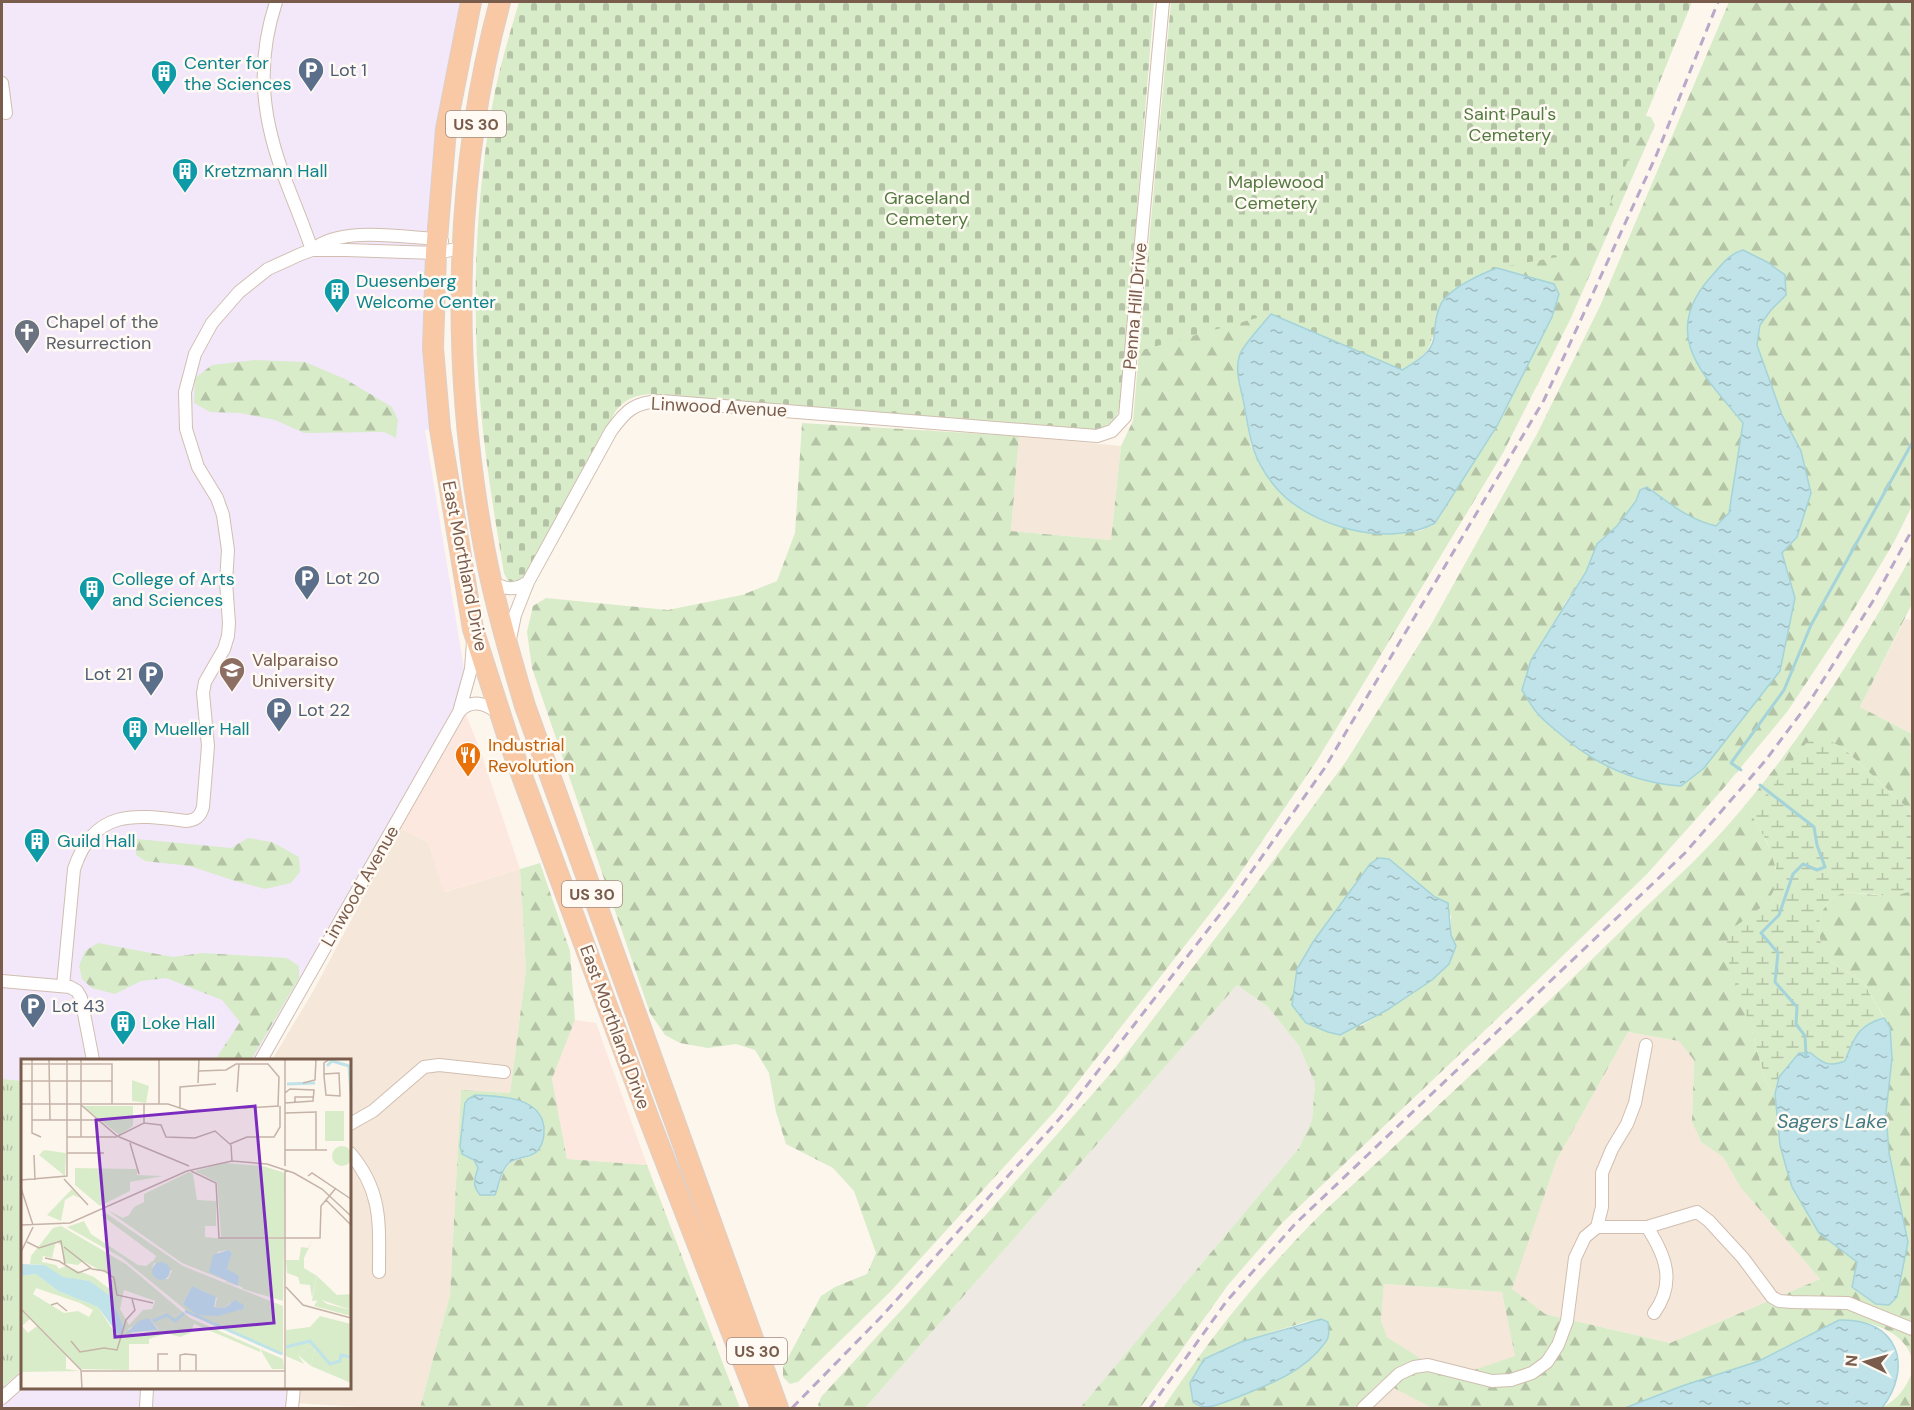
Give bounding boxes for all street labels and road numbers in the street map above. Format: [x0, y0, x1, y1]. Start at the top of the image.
road number: US 30 [446, 111, 506, 137]
street label: Penna Hill Drive [1117, 241, 1153, 371]
street label: Linwood Avenue [650, 391, 788, 423]
street label: East Morthland Drive [437, 479, 493, 653]
street label: Linwood Avenue [316, 821, 404, 951]
road number: US 30 [562, 881, 622, 907]
street label: East Morthland Drive [574, 942, 656, 1112]
road number: US 30 [727, 1338, 787, 1364]

